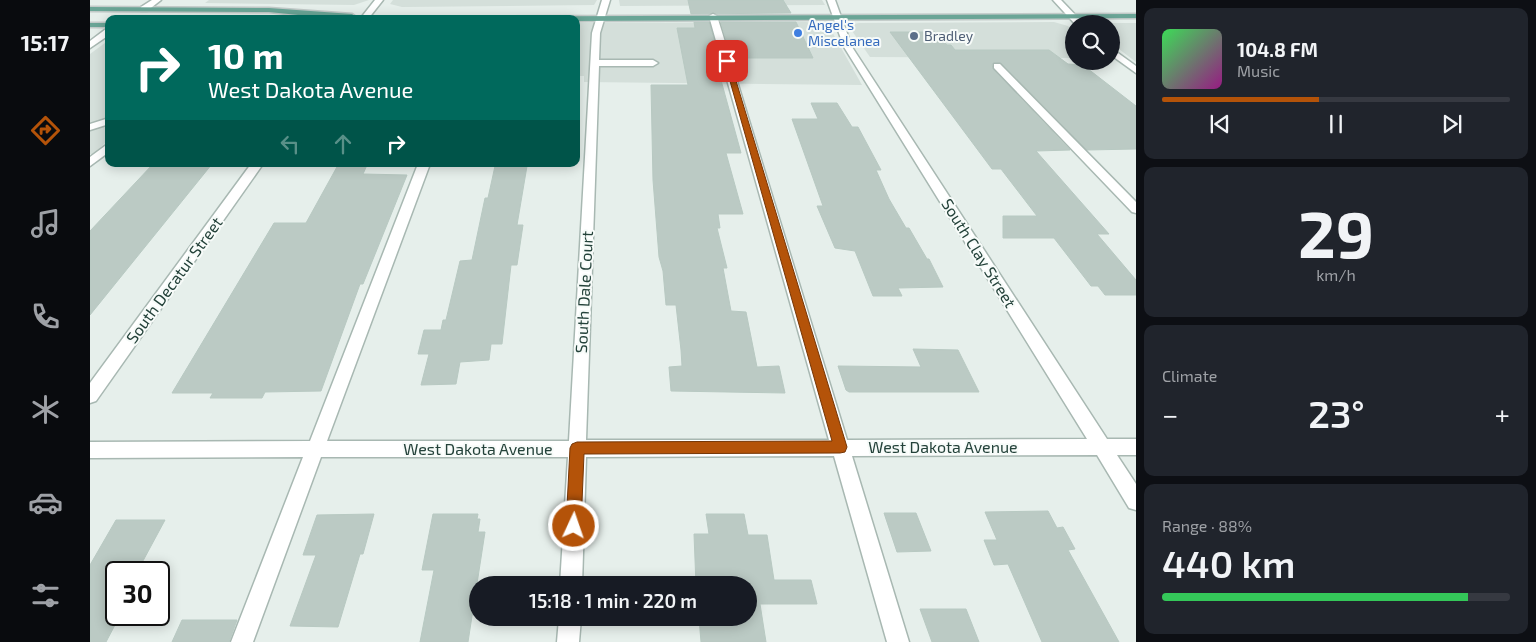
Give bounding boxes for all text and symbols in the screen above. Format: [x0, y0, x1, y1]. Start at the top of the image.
map controls [1065, 15, 1120, 70]
button: search [1065, 15, 1120, 70]
place label: Angel's Miscelanea [808, 16, 880, 49]
marker: Angel's Miscelanea [792, 27, 804, 39]
place label: Bradley [924, 27, 974, 44]
text: 15:17 [21, 29, 69, 55]
marker: Bradley [908, 30, 920, 42]
text: 10 m [208, 34, 284, 76]
icon: right [125, 35, 190, 100]
text: 104.8 FM [1237, 38, 1318, 61]
pin [706, 40, 748, 82]
icon: arrive [713, 47, 741, 75]
text: Music [1237, 61, 1280, 80]
text: West Dakota Avenue [208, 76, 413, 102]
icon: previous [1206, 110, 1234, 138]
icon: pause [1322, 110, 1350, 138]
icon: next [1438, 110, 1466, 138]
icon: directions [28, 113, 63, 148]
icon: left [276, 130, 304, 158]
icon: ahead [329, 130, 357, 158]
icon: right [382, 130, 410, 158]
text: 29 [1298, 193, 1374, 271]
street label: South Clay Street [938, 195, 1021, 311]
icon: music [28, 206, 63, 241]
street label: South Decatur Street [121, 213, 226, 346]
street label: South Dale Court [571, 230, 596, 354]
text: km/h [1316, 265, 1356, 284]
icon: phone [28, 299, 63, 334]
text: Climate [1162, 366, 1217, 385]
text: 23° [1308, 390, 1365, 436]
icon: climate [28, 392, 63, 427]
text: − [1162, 397, 1178, 431]
text: + [1495, 397, 1510, 431]
street label: West Dakota Avenue [868, 437, 1018, 456]
street label: West Dakota Avenue [403, 439, 553, 458]
icon: car [28, 485, 63, 520]
position arrow [547, 499, 599, 551]
text: Range · 88% [1162, 516, 1252, 535]
text: 440 km [1162, 540, 1295, 586]
speed limit sign: 30 [105, 561, 170, 626]
icon: filters [28, 578, 63, 613]
text: 15:18 · 1 min · 220 m [529, 589, 697, 612]

